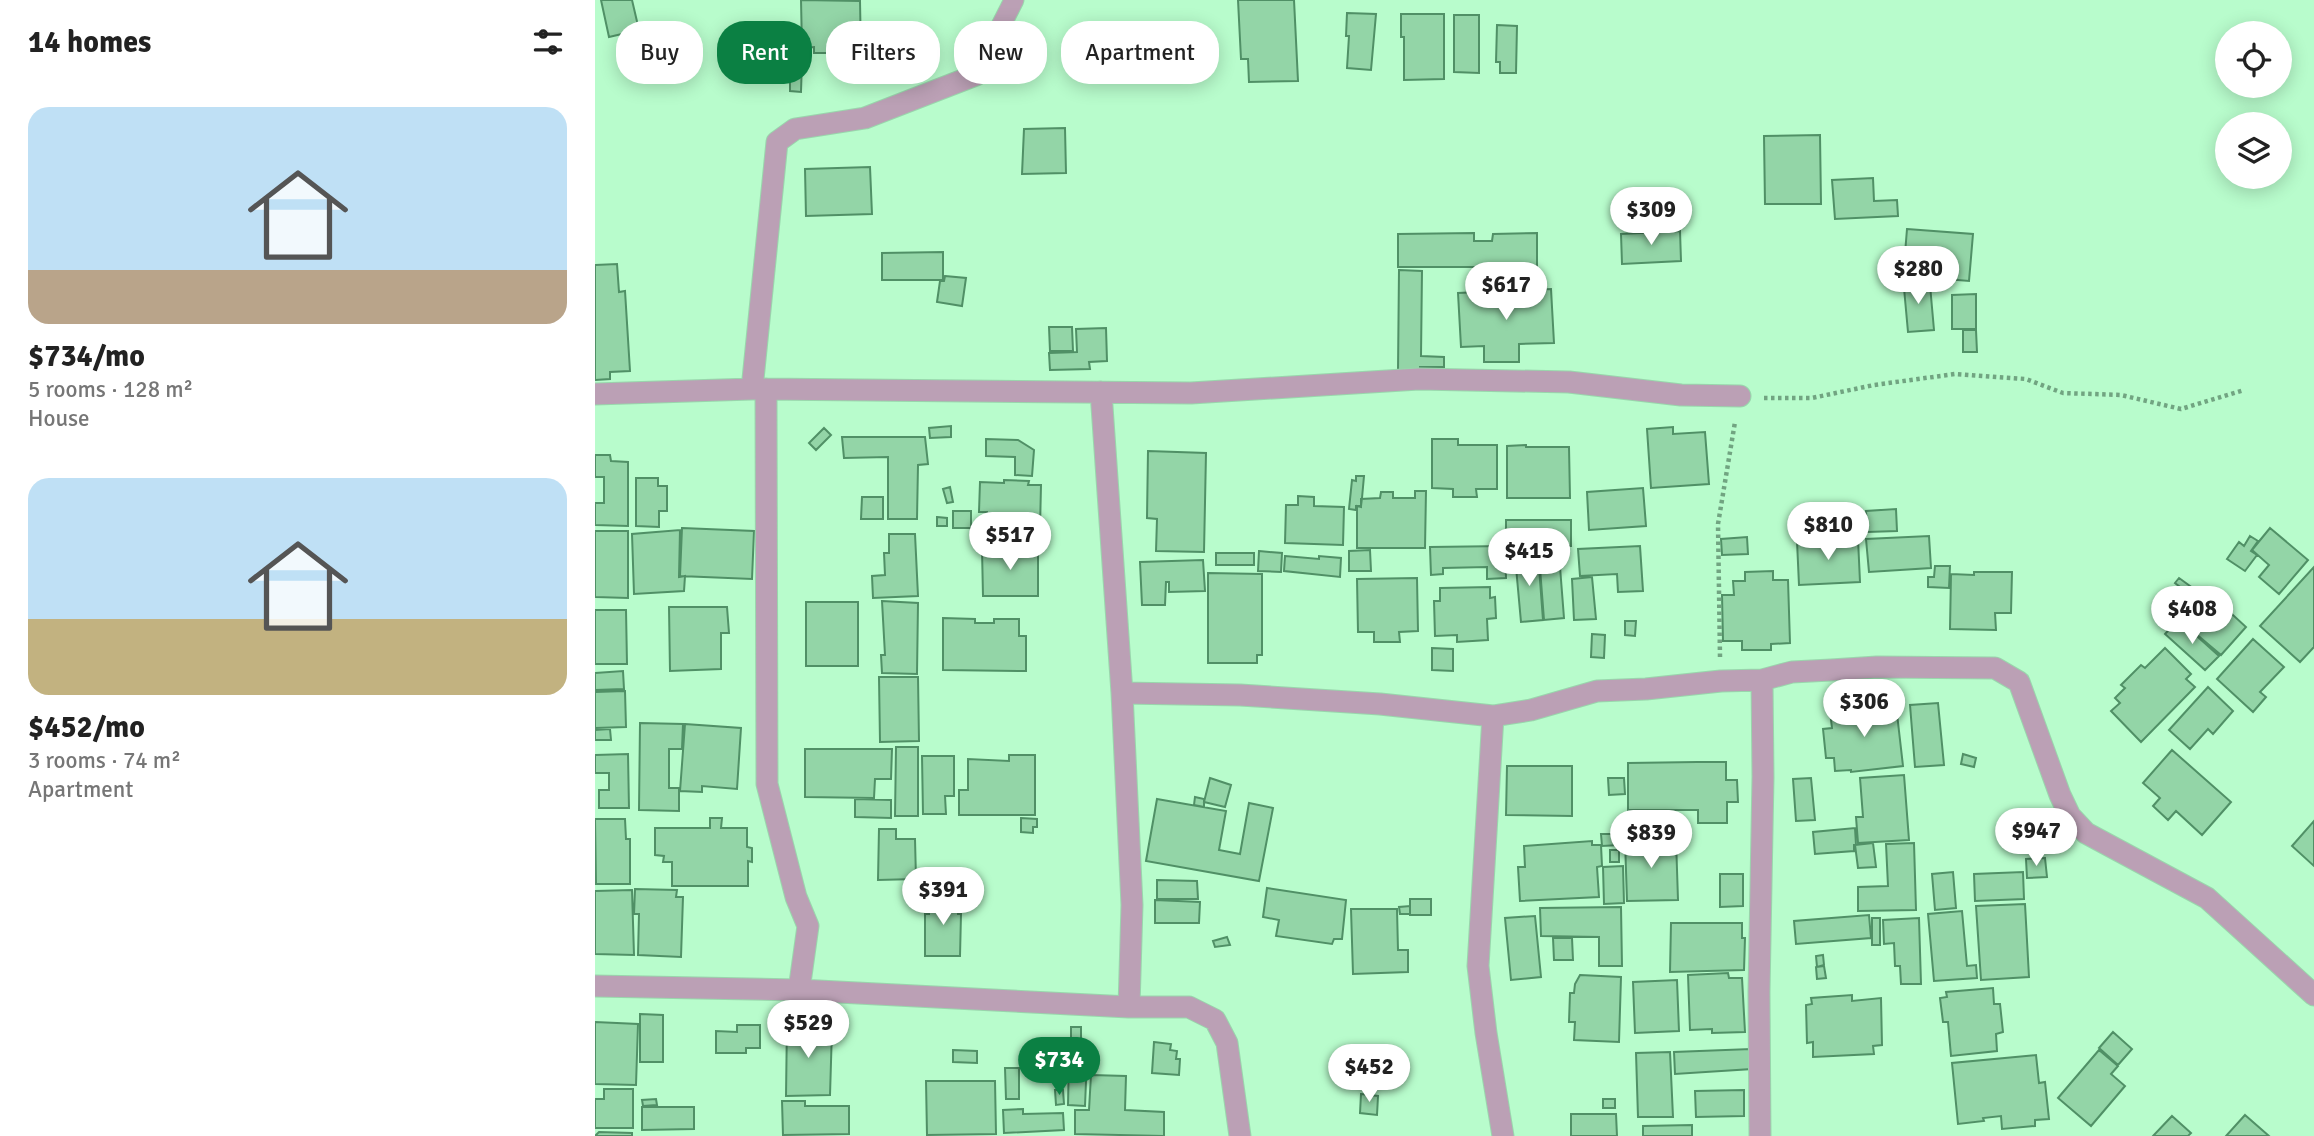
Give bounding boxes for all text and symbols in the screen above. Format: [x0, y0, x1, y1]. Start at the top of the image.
chip: Buy [616, 21, 703, 84]
chip: Rent [717, 21, 812, 84]
chip: Filters [826, 21, 940, 84]
chip: New [954, 21, 1047, 84]
chip: Apartment [1061, 21, 1219, 84]
map controls [2215, 21, 2292, 189]
button: locate [2215, 21, 2292, 98]
icon: filters [529, 23, 567, 61]
text: 14 homes [28, 24, 151, 61]
button: layers [2215, 112, 2292, 189]
icon: home [235, 152, 361, 278]
pin: $309 [1610, 188, 1692, 247]
text: $309 [1626, 195, 1676, 224]
pin: $280 [1877, 246, 1959, 306]
text: $280 [1893, 254, 1943, 283]
pin: $617 [1465, 262, 1547, 322]
text: $617 [1481, 270, 1531, 299]
text: $734/mo [28, 338, 145, 375]
text: 5 rooms · 128 m² [28, 375, 193, 404]
text: House [28, 404, 90, 433]
pin: $810 [1787, 503, 1869, 562]
text: $810 [1803, 510, 1853, 539]
pin: $517 [969, 512, 1051, 572]
text: $517 [985, 520, 1035, 549]
icon: home [235, 523, 361, 649]
pin: $415 [1488, 528, 1570, 588]
text: $415 [1504, 536, 1554, 565]
pin: $408 [2151, 586, 2233, 646]
text: $408 [2167, 594, 2217, 623]
pin: $306 [1823, 680, 1905, 739]
text: $306 [1839, 687, 1889, 716]
text: $452/mo [28, 709, 145, 746]
text: 3 rooms · 74 m² [28, 746, 181, 775]
text: Apartment [28, 775, 133, 804]
pin: $947 [1995, 808, 2077, 868]
pin: $839 [1610, 810, 1692, 870]
text: $947 [2011, 816, 2061, 845]
text: $839 [1626, 818, 1676, 847]
pin: $391 [902, 867, 984, 927]
text: $391 [918, 875, 968, 904]
pin: $529 [767, 1000, 849, 1060]
text: $529 [783, 1008, 833, 1037]
pin: $734 [1018, 1038, 1100, 1097]
pin: $452 [1328, 1044, 1410, 1104]
text: $734 [1034, 1045, 1084, 1074]
text: $452 [1344, 1052, 1394, 1081]

